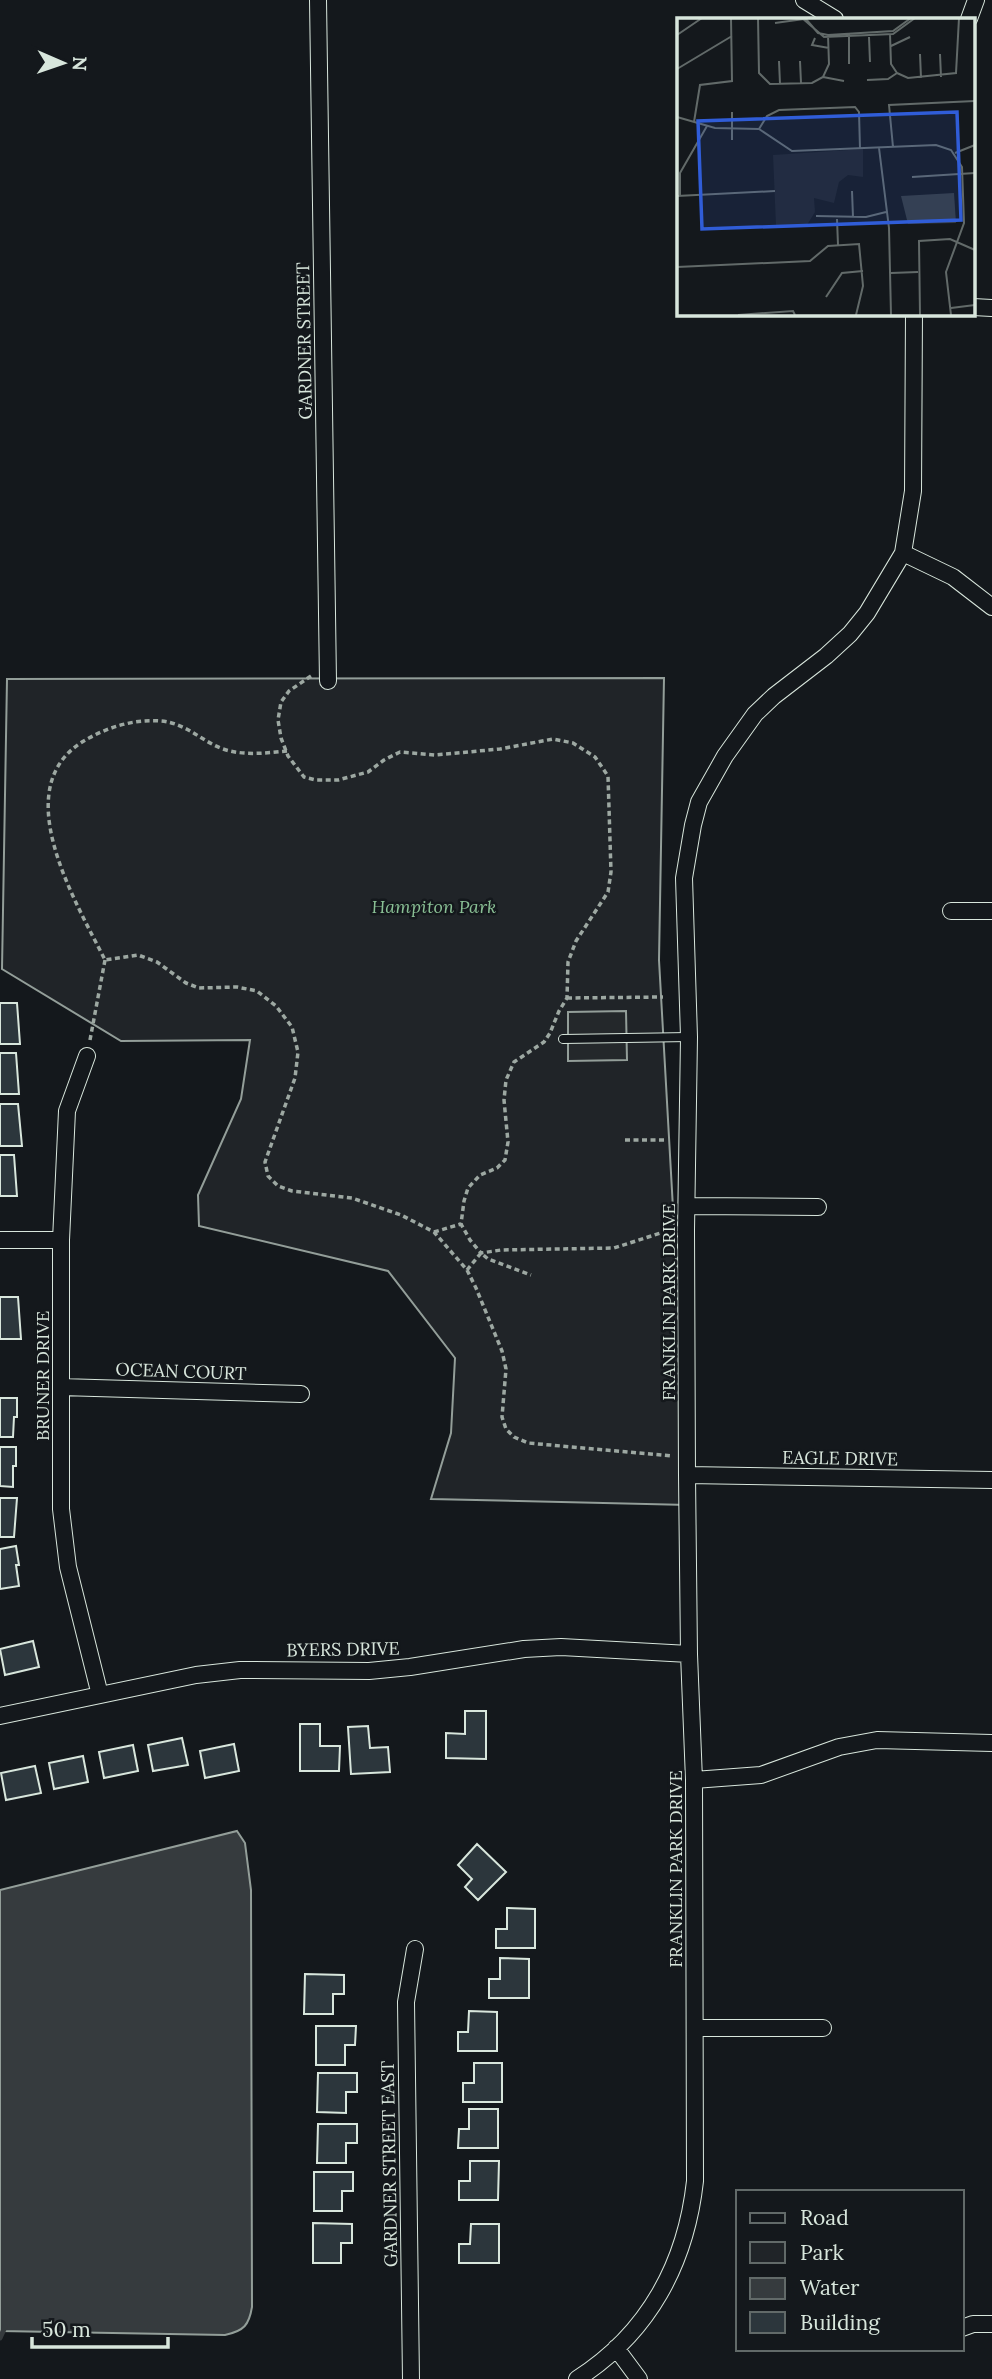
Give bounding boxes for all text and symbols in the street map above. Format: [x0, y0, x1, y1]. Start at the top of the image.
inset map [677, 18, 974, 315]
north arrow [28, 28, 98, 98]
text: N [68, 56, 92, 72]
street label: GARDNER STREET [291, 262, 317, 420]
park label: Hampiton Park [372, 895, 496, 918]
street label: FRANKLIN PARK DRIVE [657, 1203, 680, 1401]
street label: BRUNER DRIVE [31, 1311, 54, 1441]
street label: OCEAN COURT [115, 1357, 247, 1385]
street label: EAGLE DRIVE [782, 1445, 898, 1471]
street label: BYERS DRIVE [286, 1637, 400, 1661]
street label: FRANKLIN PARK DRIVE [664, 1770, 687, 1968]
street label: GARDNER STREET EAST [376, 2060, 402, 2267]
legend [736, 2190, 964, 2351]
text: Road [800, 2204, 849, 2231]
text: Park [800, 2239, 844, 2266]
text: Water [800, 2274, 859, 2301]
scale bar [32, 2306, 168, 2350]
text: Building [800, 2309, 880, 2336]
text: 50 m [42, 2316, 91, 2343]

